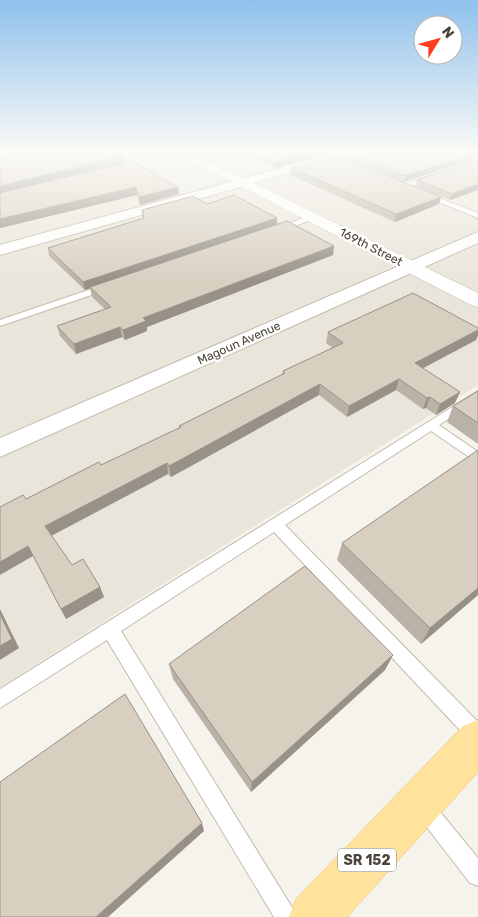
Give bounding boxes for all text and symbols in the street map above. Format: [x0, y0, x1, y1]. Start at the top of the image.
north arrow [413, 15, 463, 65]
text: N [438, 23, 458, 42]
street label: 169th Street [337, 225, 405, 269]
street label: Magoun Avenue [195, 318, 283, 368]
road number: SR 152 [338, 848, 396, 872]

